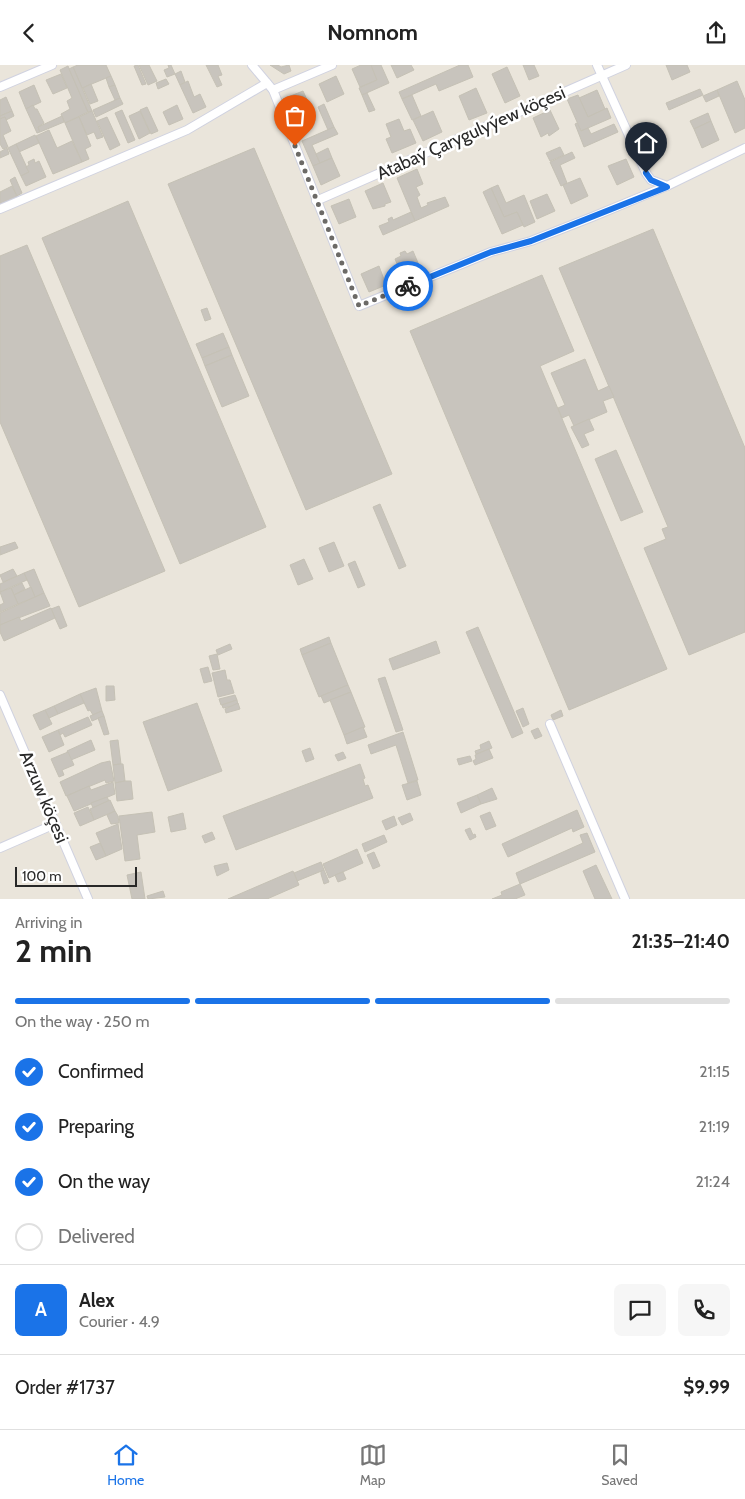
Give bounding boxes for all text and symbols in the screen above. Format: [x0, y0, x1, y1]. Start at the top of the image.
icon: back [15, 19, 43, 47]
text: Nomnom [327, 19, 418, 46]
icon: share [702, 19, 730, 47]
street label: Atabaý Çarygulyýew köçesi [373, 81, 569, 185]
pin [274, 95, 316, 146]
icon: bag [281, 102, 309, 130]
pin [625, 122, 667, 173]
icon: home [632, 129, 660, 157]
courier [383, 261, 433, 311]
icon: bike [394, 272, 422, 300]
street label: Arzuw köçesi [15, 748, 73, 846]
scale bar [15, 864, 138, 887]
text: 100 m [22, 867, 62, 885]
text: Arriving in [15, 913, 82, 932]
text: 21:35–21:40 [631, 930, 730, 953]
text: 2 min [15, 931, 92, 970]
text: On the way · 250 m [15, 1012, 149, 1031]
icon: check [15, 1058, 43, 1086]
text: Confirmed [58, 1060, 144, 1083]
text: 21:15 [699, 1062, 730, 1081]
icon: check [15, 1113, 43, 1141]
text: Preparing [58, 1115, 134, 1138]
text: 21:19 [699, 1117, 730, 1136]
icon: check [15, 1168, 43, 1196]
text: On the way [58, 1170, 150, 1193]
text: 21:24 [695, 1172, 730, 1191]
text: Delivered [58, 1225, 135, 1248]
button: chat [614, 1284, 666, 1336]
button: phone [678, 1284, 730, 1336]
text: Alex [79, 1289, 115, 1312]
text: A [35, 1298, 47, 1321]
text: Courier · 4.9 [79, 1312, 160, 1331]
text: Order #1737 [15, 1376, 115, 1399]
text: $9.99 [683, 1376, 730, 1399]
tab: Home [107, 1441, 144, 1489]
tab: Map [359, 1441, 387, 1489]
tab: Saved [601, 1441, 638, 1489]

